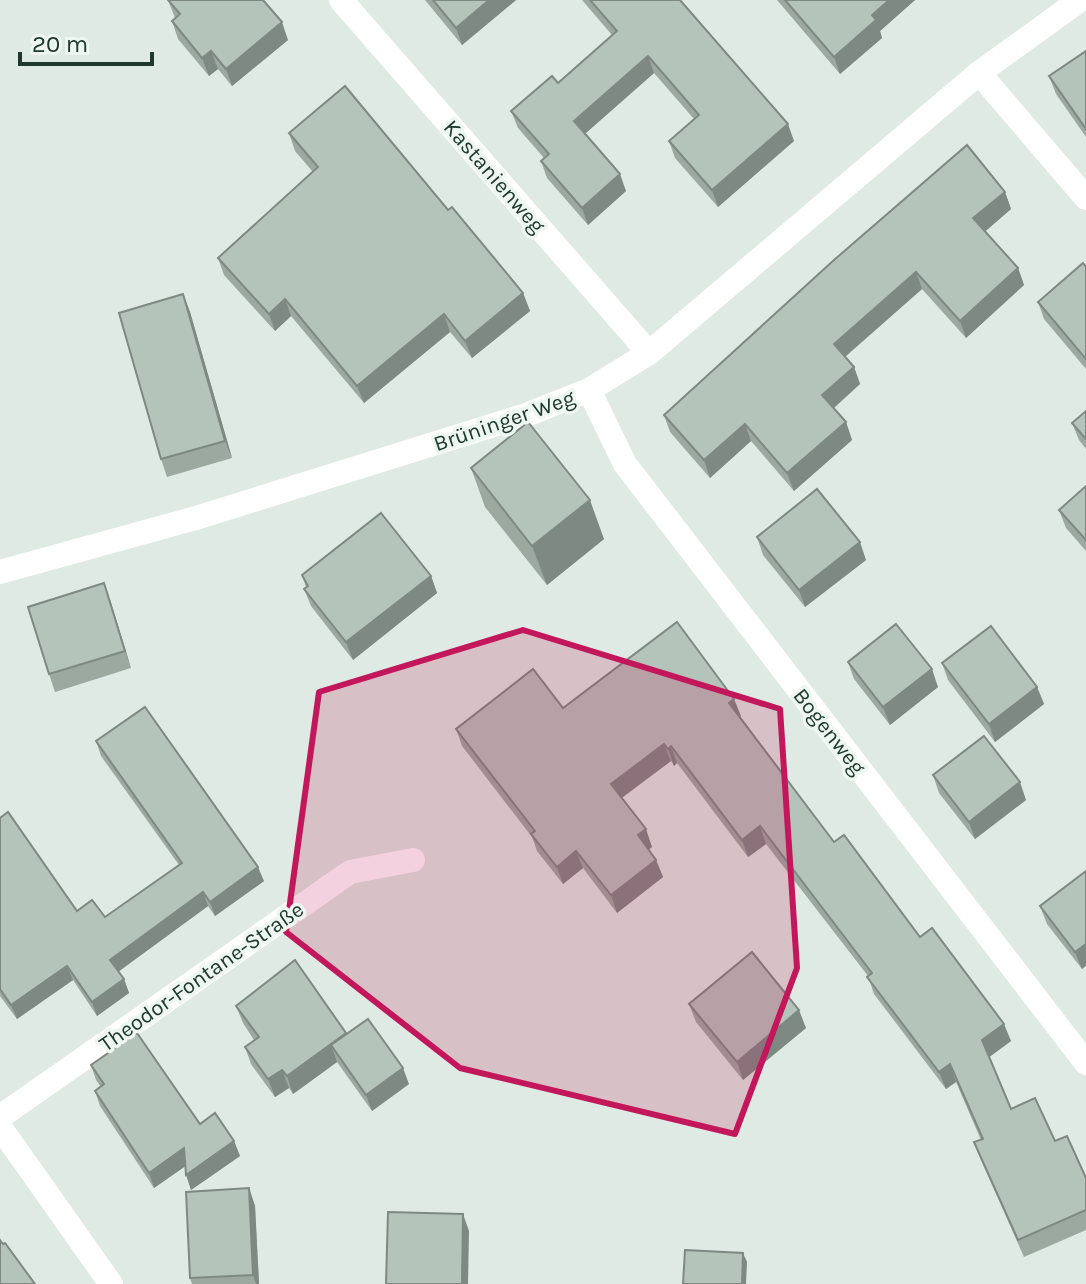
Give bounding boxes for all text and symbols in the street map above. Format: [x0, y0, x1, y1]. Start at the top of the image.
scale bar [20, 16, 152, 66]
text: 20 m [32, 30, 88, 58]
street label: Kastanienweg [438, 115, 551, 239]
street label: Brüninger Weg [430, 384, 579, 457]
street label: Bogenweg [787, 683, 871, 780]
street label: Theodor-Fontane-Straße [94, 896, 309, 1057]

